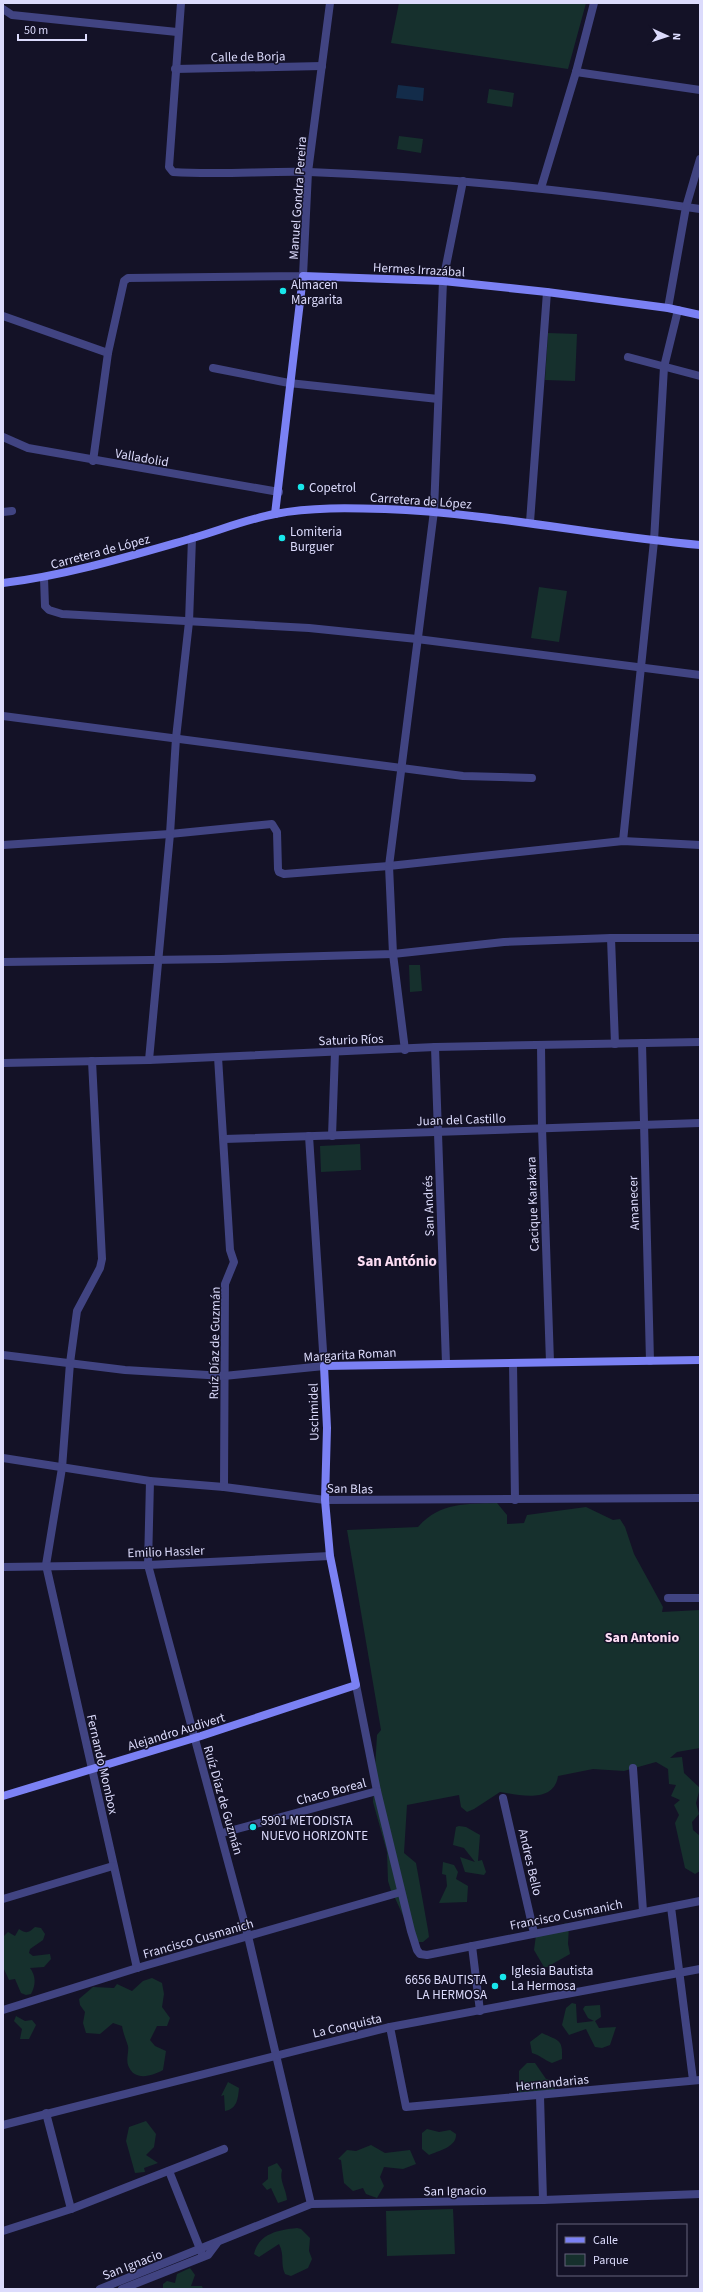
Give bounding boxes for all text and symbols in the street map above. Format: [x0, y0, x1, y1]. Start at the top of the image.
scale bar [18, 16, 86, 42]
north arrow [647, 16, 687, 56]
text: 50 m [24, 22, 48, 39]
text: N [669, 32, 684, 41]
street label: Calle de Borja [210, 47, 286, 67]
street label: Manuel Gondra Pereira [285, 136, 311, 260]
street label: Hermes Irrazábal [373, 259, 465, 281]
place label: Almacen Margarita [291, 276, 343, 309]
marker: Almacen Margarita [278, 286, 288, 296]
street label: Valladolid [114, 444, 170, 472]
place label: Copetrol [309, 479, 356, 497]
marker: Copetrol [296, 482, 306, 492]
street label: Carretera de López [369, 488, 473, 514]
place label: Lomiteria Burguer [290, 523, 342, 556]
street label: Carretera de López [49, 530, 152, 574]
marker: Lomiteria Burguer [277, 533, 287, 543]
street label: Saturio Ríos [318, 1030, 384, 1050]
street label: Juan del Castillo [416, 1109, 506, 1131]
street label: Cacique Karakara [522, 1156, 544, 1252]
street label: San Andrés [419, 1175, 439, 1237]
street label: Amanecer [624, 1175, 644, 1231]
district label: San António [357, 1251, 437, 1272]
street label: Ruíz Díaz de Guzmán [205, 1286, 225, 1400]
street label: Margarita Roman [303, 1344, 397, 1366]
street label: Uschmidel [304, 1383, 324, 1441]
street label: San Blas [327, 1480, 374, 1498]
street label: Emilio Hassler [127, 1542, 205, 1562]
district label: San Antonio [605, 1628, 679, 1648]
street label: Alejandro Audivert [125, 1708, 228, 1755]
street label: Fernando Mombox [82, 1713, 122, 1816]
street label: Ruíz Díaz de Guzmán [199, 1743, 247, 1857]
street label: Chaco Boreal [294, 1774, 368, 1810]
place label: 5901 METODISTA NUEVO HORIZONTE [261, 1812, 368, 1845]
marker: 5901 METODISTA NUEVO HORIZONTE [248, 1822, 258, 1832]
street label: Andres Bello [514, 1827, 546, 1897]
street label: Francisco Cusmanich [508, 1895, 624, 1935]
street label: Francisco Cusmanich [141, 1915, 256, 1963]
place label: Iglesia Bautista La Hermosa [511, 1962, 593, 1995]
place label: 6656 BAUTISTA LA HERMOSA [405, 1971, 488, 2004]
marker: Iglesia Bautista La Hermosa [498, 1972, 508, 1982]
marker: 6656 BAUTISTA LA HERMOSA [490, 1981, 500, 1991]
street label: La Conquista [311, 2009, 384, 2043]
street label: Hernandarias [515, 2070, 590, 2096]
street label: San Ignacio [423, 2181, 487, 2201]
legend [557, 2224, 687, 2276]
text: Calle [593, 2232, 618, 2249]
street label: San Ignacio [100, 2245, 165, 2285]
text: Parque [593, 2252, 629, 2269]

